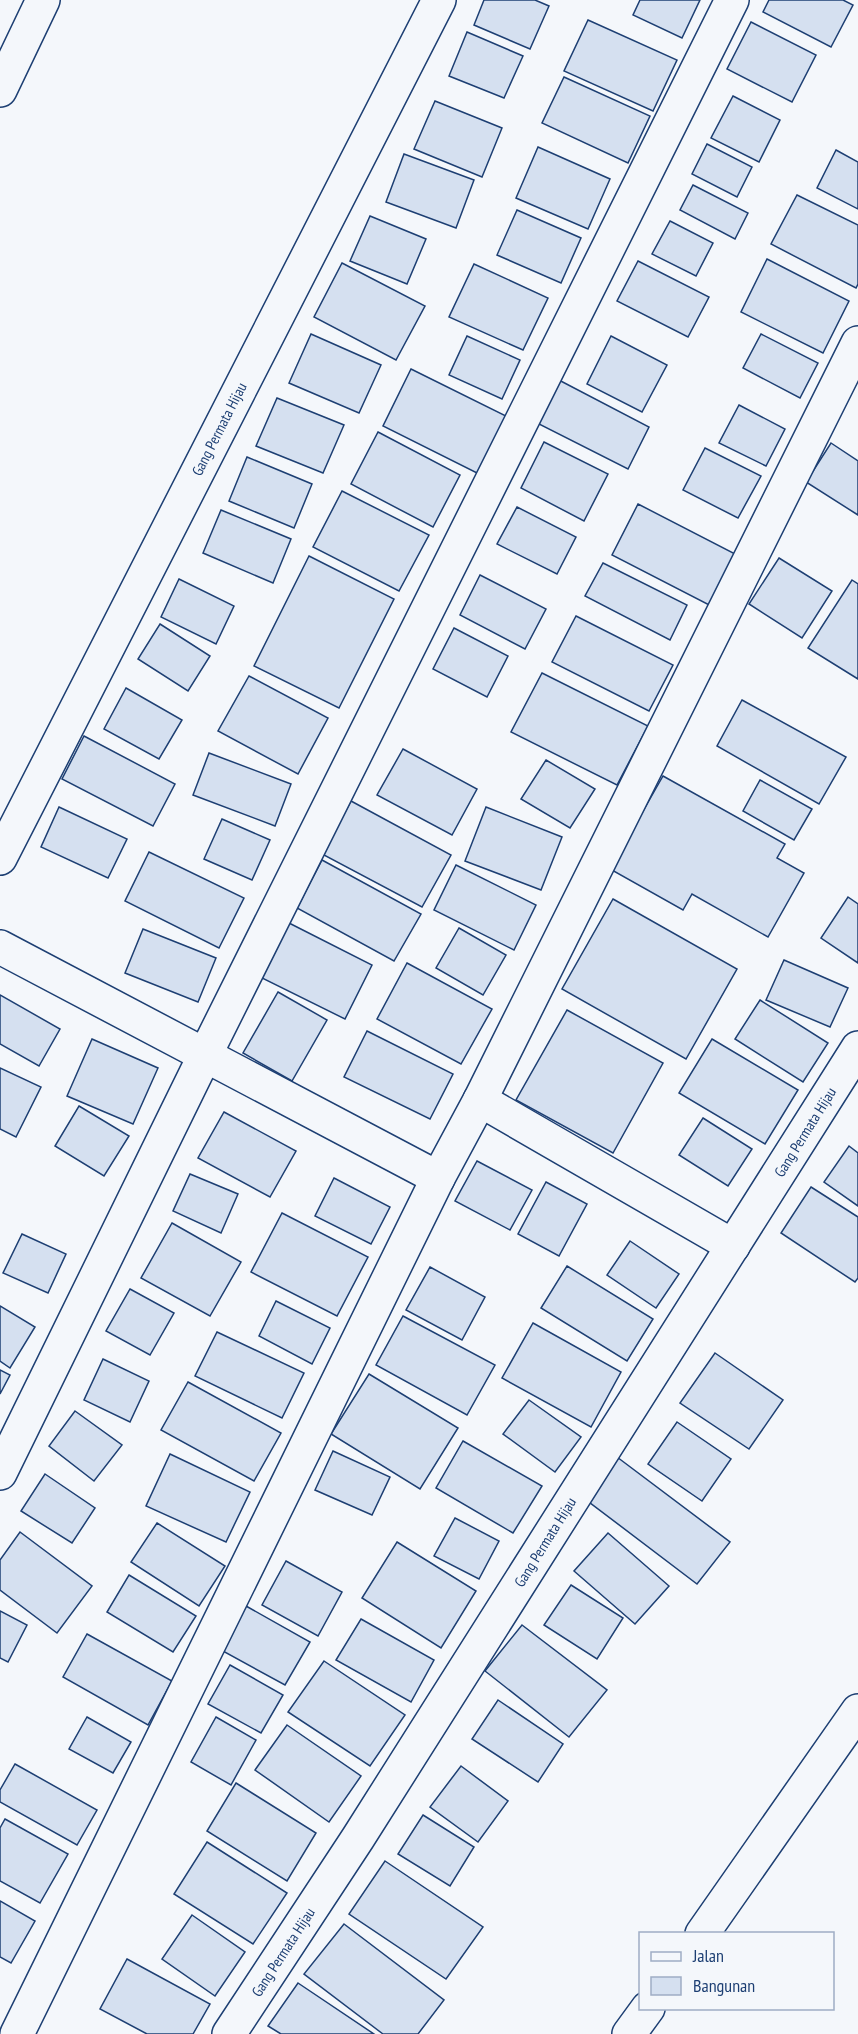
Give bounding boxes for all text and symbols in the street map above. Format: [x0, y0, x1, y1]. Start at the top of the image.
street label: Gang Permata Hijau [187, 379, 251, 479]
street label: Gang Permata Hijau [770, 1084, 840, 1180]
street label: Gang Permata Hijau [510, 1494, 580, 1590]
street label: Gang Permata Hijau [247, 1904, 319, 2000]
legend [639, 1932, 834, 2010]
text: Jalan [692, 1944, 724, 1967]
text: Bangunan [693, 1974, 755, 1997]

